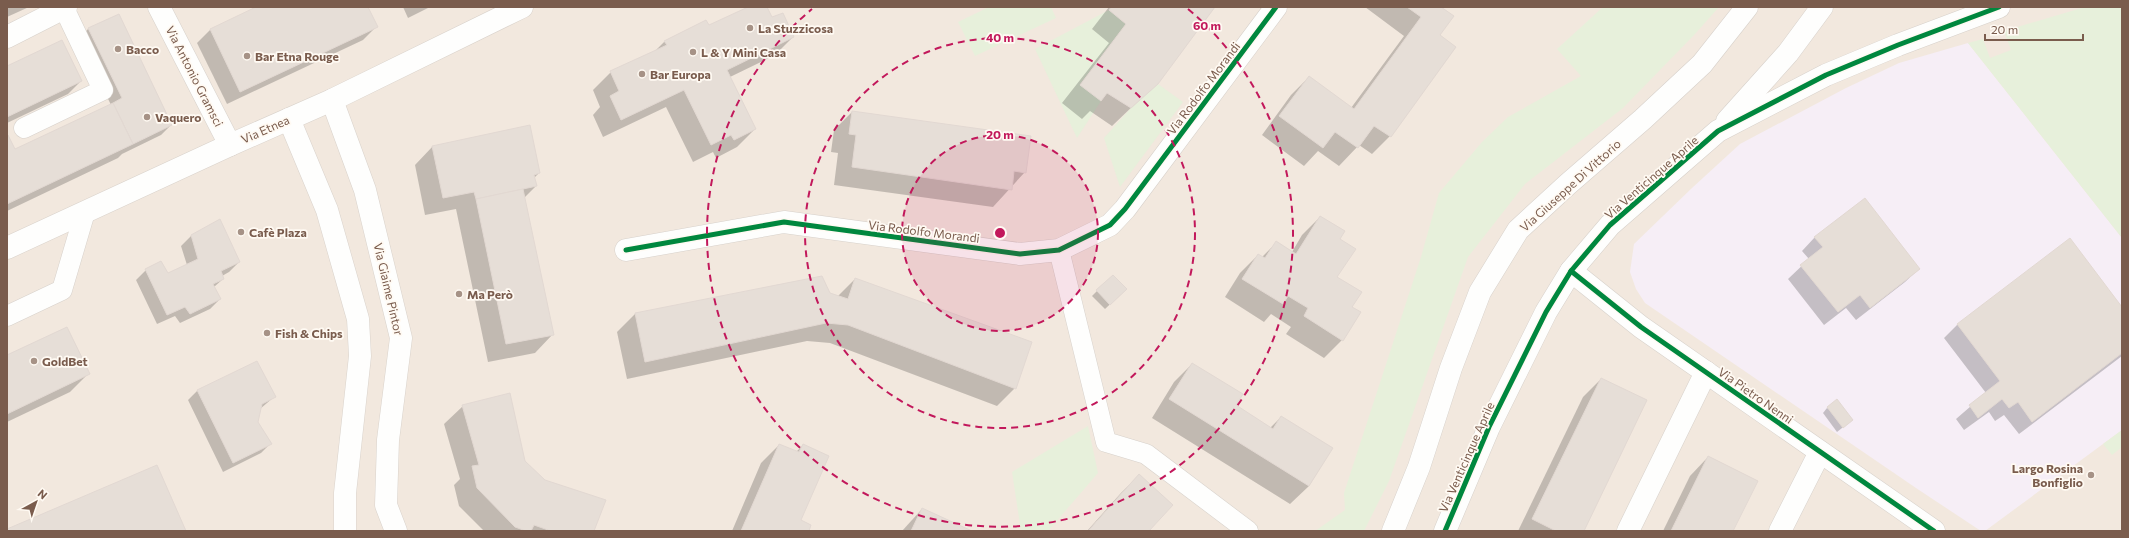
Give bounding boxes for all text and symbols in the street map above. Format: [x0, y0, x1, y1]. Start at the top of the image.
scale bar [1985, 16, 2083, 42]
text: 60 m [1193, 18, 1221, 32]
place label: La Stuzzicosa [758, 21, 833, 35]
text: 20 m [1991, 22, 2018, 36]
street label: Via Antonio Gramsci [164, 23, 226, 129]
marker: La Stuzzicosa [745, 23, 755, 33]
text: 40 m [986, 30, 1014, 44]
street label: Via Rodolfo Morandi [1164, 39, 1242, 137]
place label: Bacco [126, 42, 159, 56]
marker: Bacco [113, 44, 123, 54]
place label: L & Y Mini Casa [701, 45, 786, 59]
marker: L & Y Mini Casa [688, 47, 698, 57]
place label: Bar Etna Rouge [255, 49, 339, 63]
marker: Bar Etna Rouge [242, 51, 252, 61]
place label: Bar Europa [650, 67, 711, 81]
marker: Bar Europa [637, 69, 647, 79]
place label: Vaquero [155, 110, 201, 124]
marker: Vaquero [142, 112, 152, 122]
street label: Via Etnea [239, 112, 291, 146]
text: 20 m [986, 127, 1014, 141]
street label: Via Venticinque Aprile [1601, 133, 1701, 221]
street label: Via Giuseppe Di Vittorio [1517, 136, 1623, 234]
street label: Via Rodolfo Morandi [867, 217, 981, 245]
place label: Cafè Plaza [249, 225, 307, 239]
centre of rings [993, 226, 1007, 240]
marker: Cafè Plaza [236, 227, 246, 237]
street label: Via Giaime Pintor [372, 241, 406, 337]
place label: Ma Però [467, 287, 513, 301]
marker: Ma Però [454, 289, 464, 299]
place label: Fish & Chips [275, 326, 343, 340]
marker: Fish & Chips [262, 328, 272, 338]
place label: GoldBet [42, 354, 88, 368]
marker: GoldBet [29, 356, 39, 366]
street label: Via Pietro Nenni [1716, 364, 1796, 426]
street label: Via Venticinque Aprile [1435, 400, 1497, 514]
place label: Largo Rosina Bonfiglio [2012, 461, 2083, 489]
marker: Largo Rosina Bonfiglio [2086, 470, 2096, 480]
north arrow [16, 482, 56, 522]
text: N [35, 486, 50, 502]

